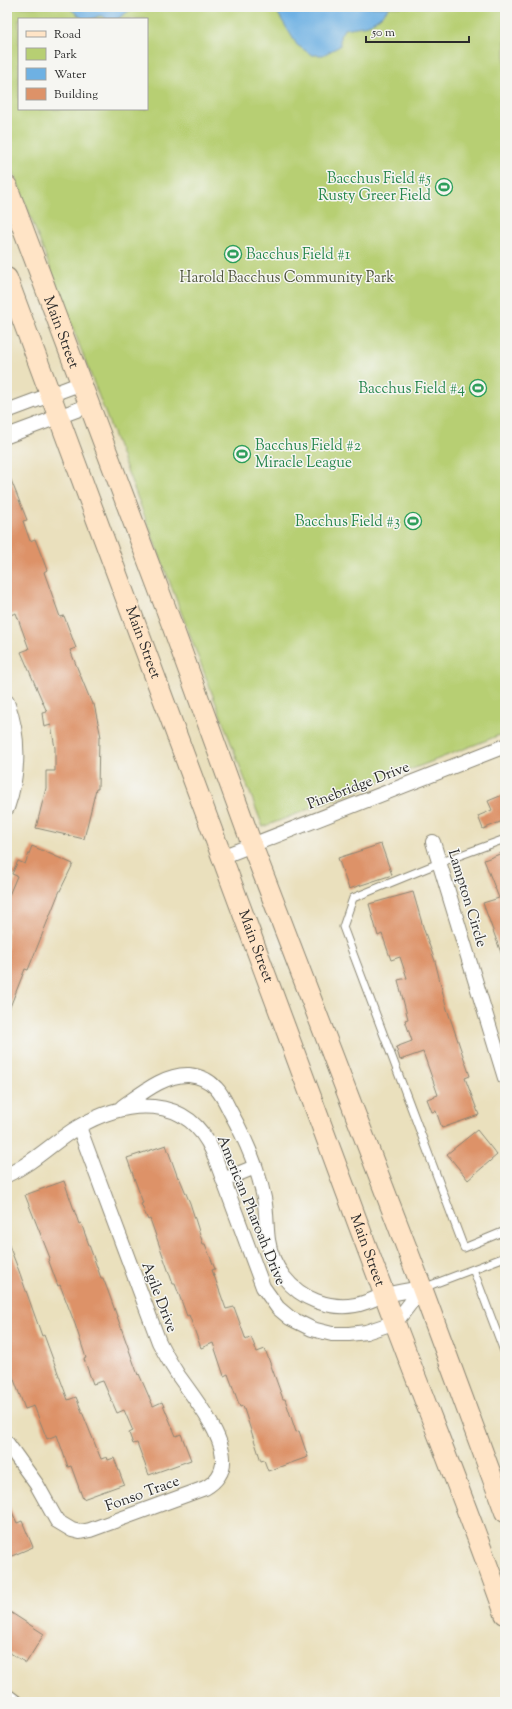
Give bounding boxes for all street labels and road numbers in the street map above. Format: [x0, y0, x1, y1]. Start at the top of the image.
street label: Main Street [37, 293, 84, 372]
street label: Main Street [119, 604, 165, 682]
street label: Pinebridge Drive [304, 757, 413, 816]
street label: Lampton Circle [442, 847, 491, 950]
street label: Main Street [232, 907, 278, 986]
street label: American Pharoah Drive [211, 1133, 290, 1289]
street label: Main Street [344, 1211, 390, 1290]
street label: Agile Drive [136, 1259, 182, 1336]
street label: Fonso Trace [102, 1471, 183, 1518]

